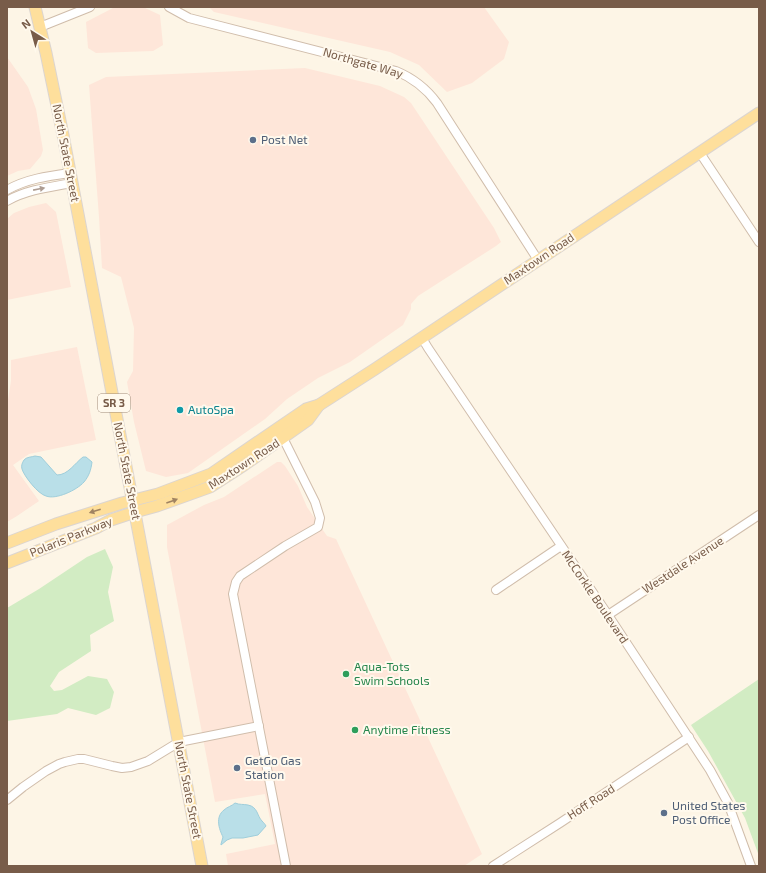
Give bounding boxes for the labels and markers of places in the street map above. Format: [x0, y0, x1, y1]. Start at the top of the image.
place label: Post Net [261, 132, 308, 146]
marker: Post Net [248, 135, 258, 145]
place label: AutoSpa [188, 402, 234, 416]
marker: AutoSpa [175, 405, 185, 415]
place label: Aqua-Tots Swim Schools [354, 659, 430, 687]
marker: Aqua-Tots Swim Schools [341, 669, 351, 679]
place label: Anytime Fitness [363, 722, 451, 736]
marker: Anytime Fitness [350, 725, 360, 735]
place label: GetGo Gas Station [245, 753, 301, 781]
marker: GetGo Gas Station [232, 763, 242, 773]
place label: United States Post Office [672, 798, 745, 826]
marker: United States Post Office [659, 808, 669, 818]

